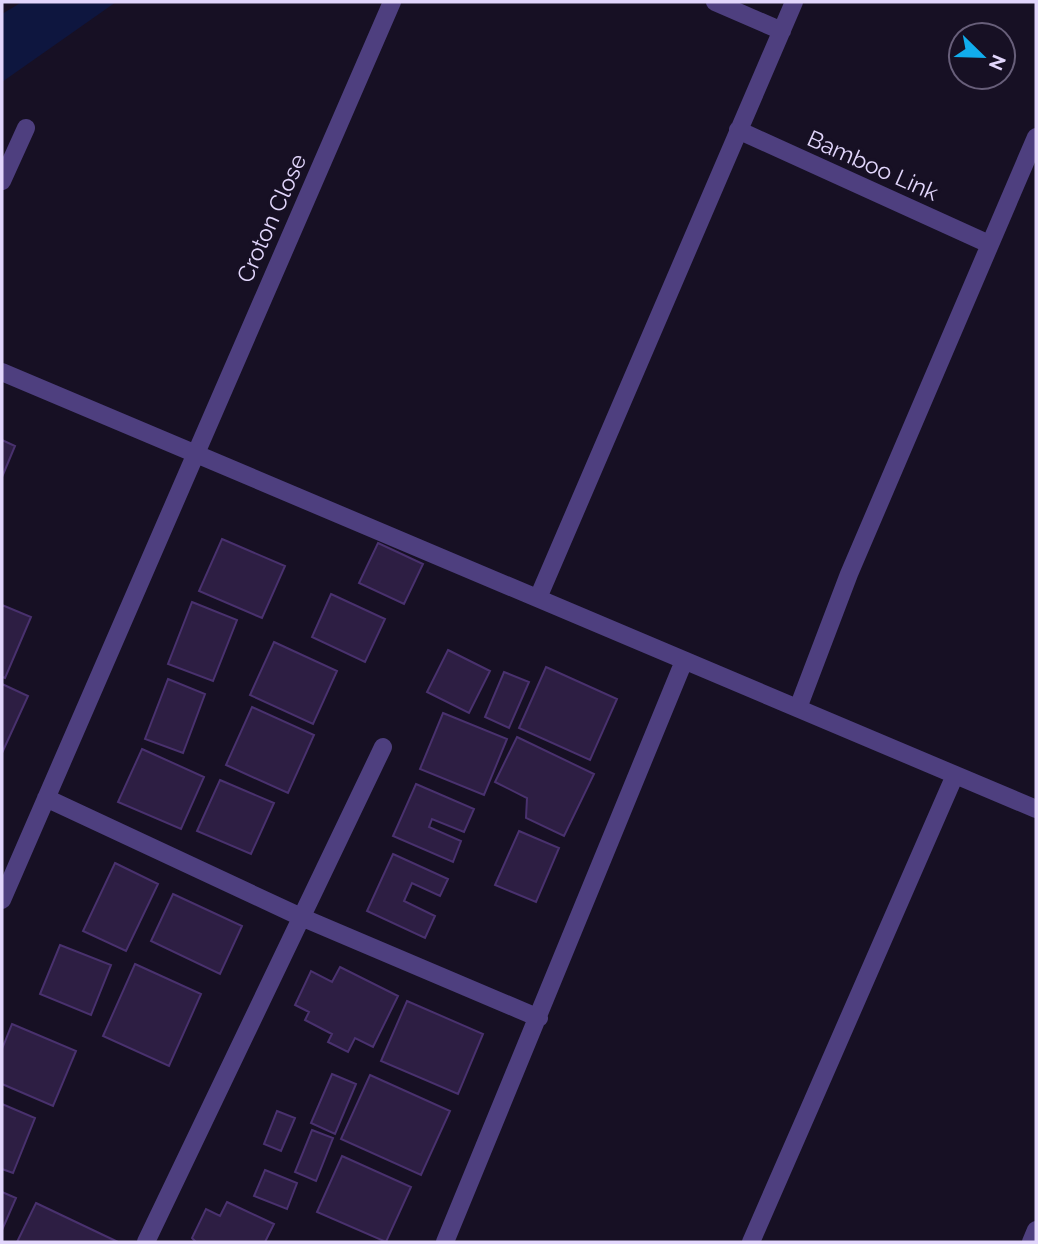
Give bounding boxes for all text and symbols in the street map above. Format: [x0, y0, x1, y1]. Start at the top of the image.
north arrow [947, 21, 1017, 91]
text: N [985, 52, 1011, 74]
street label: Bamboo Link [803, 124, 943, 206]
street label: Croton Close [231, 150, 311, 286]

